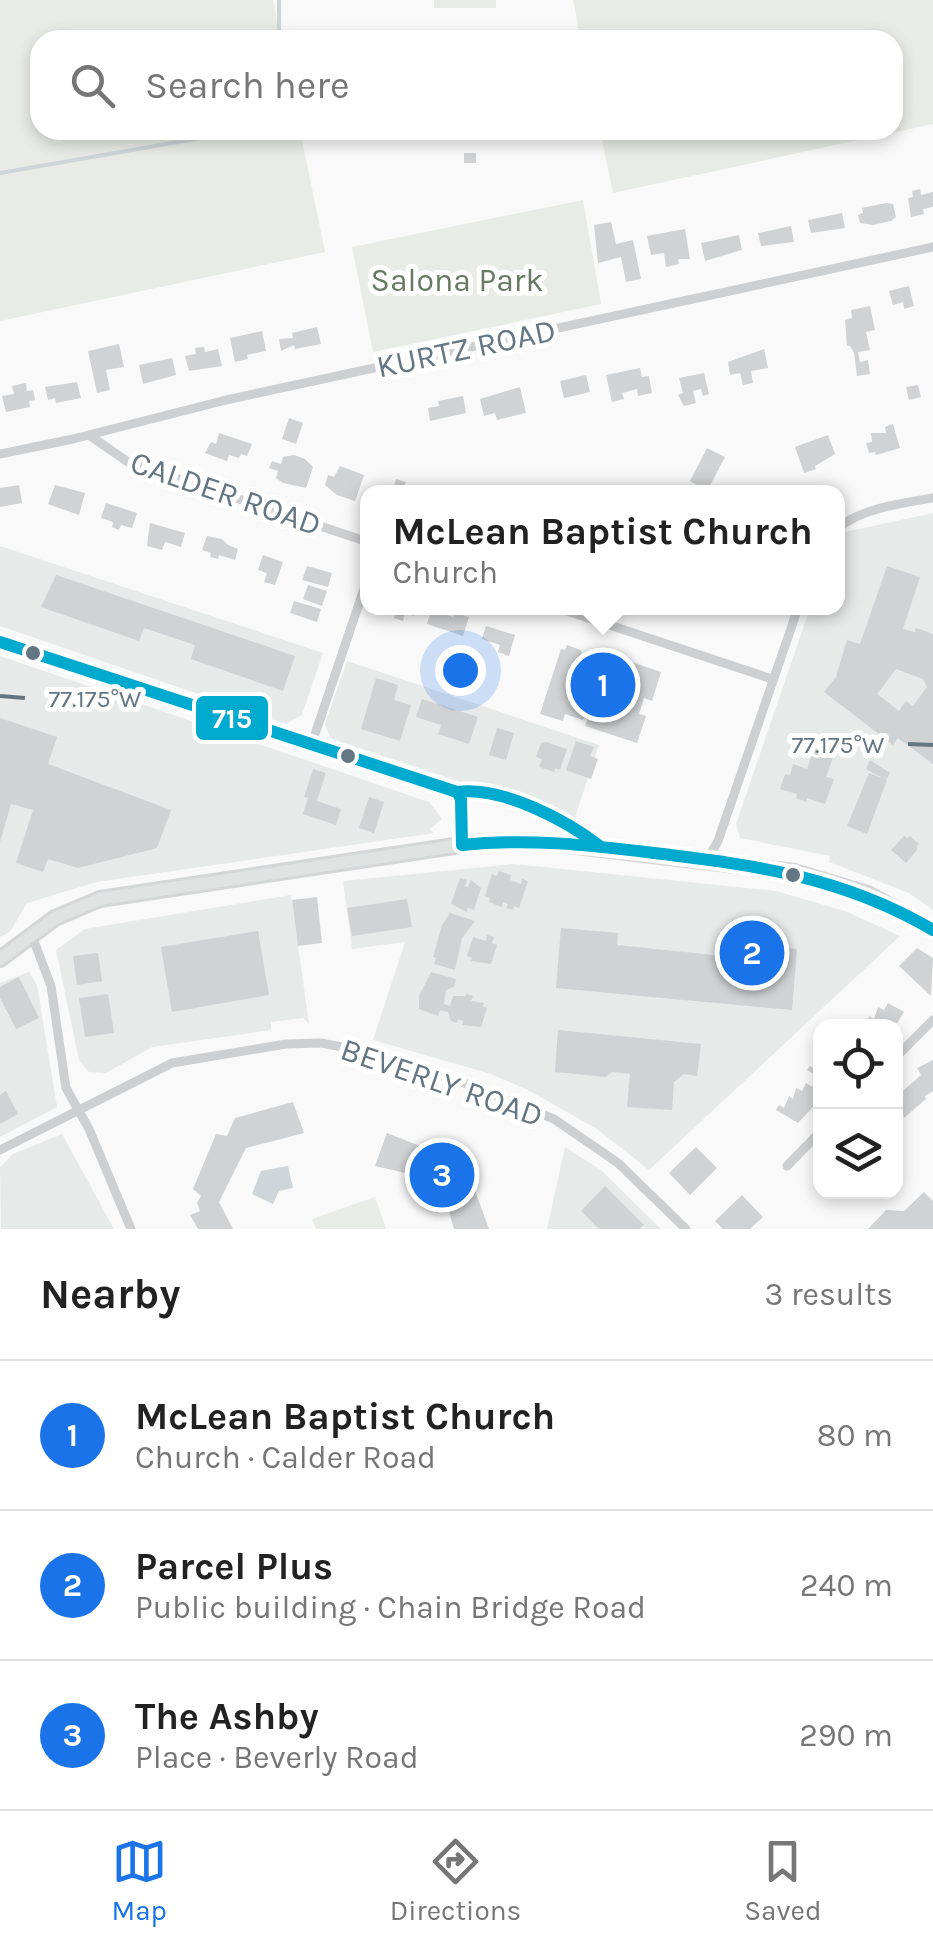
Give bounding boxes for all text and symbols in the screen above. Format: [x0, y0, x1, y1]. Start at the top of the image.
search box [30, 30, 903, 140]
icon: search [65, 58, 120, 113]
text: Search here [145, 63, 349, 108]
park label: Salona Park [371, 262, 543, 299]
street label: KURTZ ROAD [373, 311, 559, 386]
street label: CALDER ROAD [126, 444, 326, 543]
popup [360, 485, 845, 615]
text: McLean Baptist Church [392, 509, 813, 554]
text: Church [392, 554, 498, 591]
unlabelled marker [23, 643, 43, 663]
your location [435, 645, 486, 696]
pin: 1 [570, 648, 636, 722]
text: 77.175°W [49, 684, 141, 713]
line badge: 715 [194, 694, 270, 742]
text: 715 [212, 702, 252, 735]
text: 77.175°W [792, 730, 884, 759]
unlabelled marker [338, 746, 358, 766]
unlabelled marker [783, 865, 803, 885]
pin: 2 [720, 916, 784, 990]
map controls [813, 1019, 903, 1199]
button: locate [813, 1019, 903, 1109]
street label: BEVERLY ROAD [336, 1031, 548, 1134]
button: layers [813, 1109, 903, 1199]
pin: 3 [410, 1138, 474, 1212]
text: Nearby [40, 1269, 180, 1319]
text: 3 results [765, 1276, 893, 1313]
text: McLean Baptist Church [135, 1394, 555, 1439]
text: 1 [67, 1417, 78, 1454]
text: 80 m [817, 1417, 893, 1454]
text: Church · Calder Road [135, 1439, 436, 1476]
text: Parcel Plus [135, 1544, 333, 1589]
text: 2 [63, 1567, 82, 1604]
text: 240 m [800, 1567, 893, 1604]
text: Public building · Chain Bridge Road [135, 1589, 646, 1626]
text: The Ashby [135, 1694, 319, 1739]
text: 3 [63, 1717, 82, 1754]
text: 290 m [799, 1717, 893, 1754]
text: Place · Beverly Road [135, 1739, 419, 1776]
tab: Map [111, 1834, 167, 1927]
tab: Directions [390, 1834, 521, 1927]
tab: Saved [744, 1834, 822, 1927]

